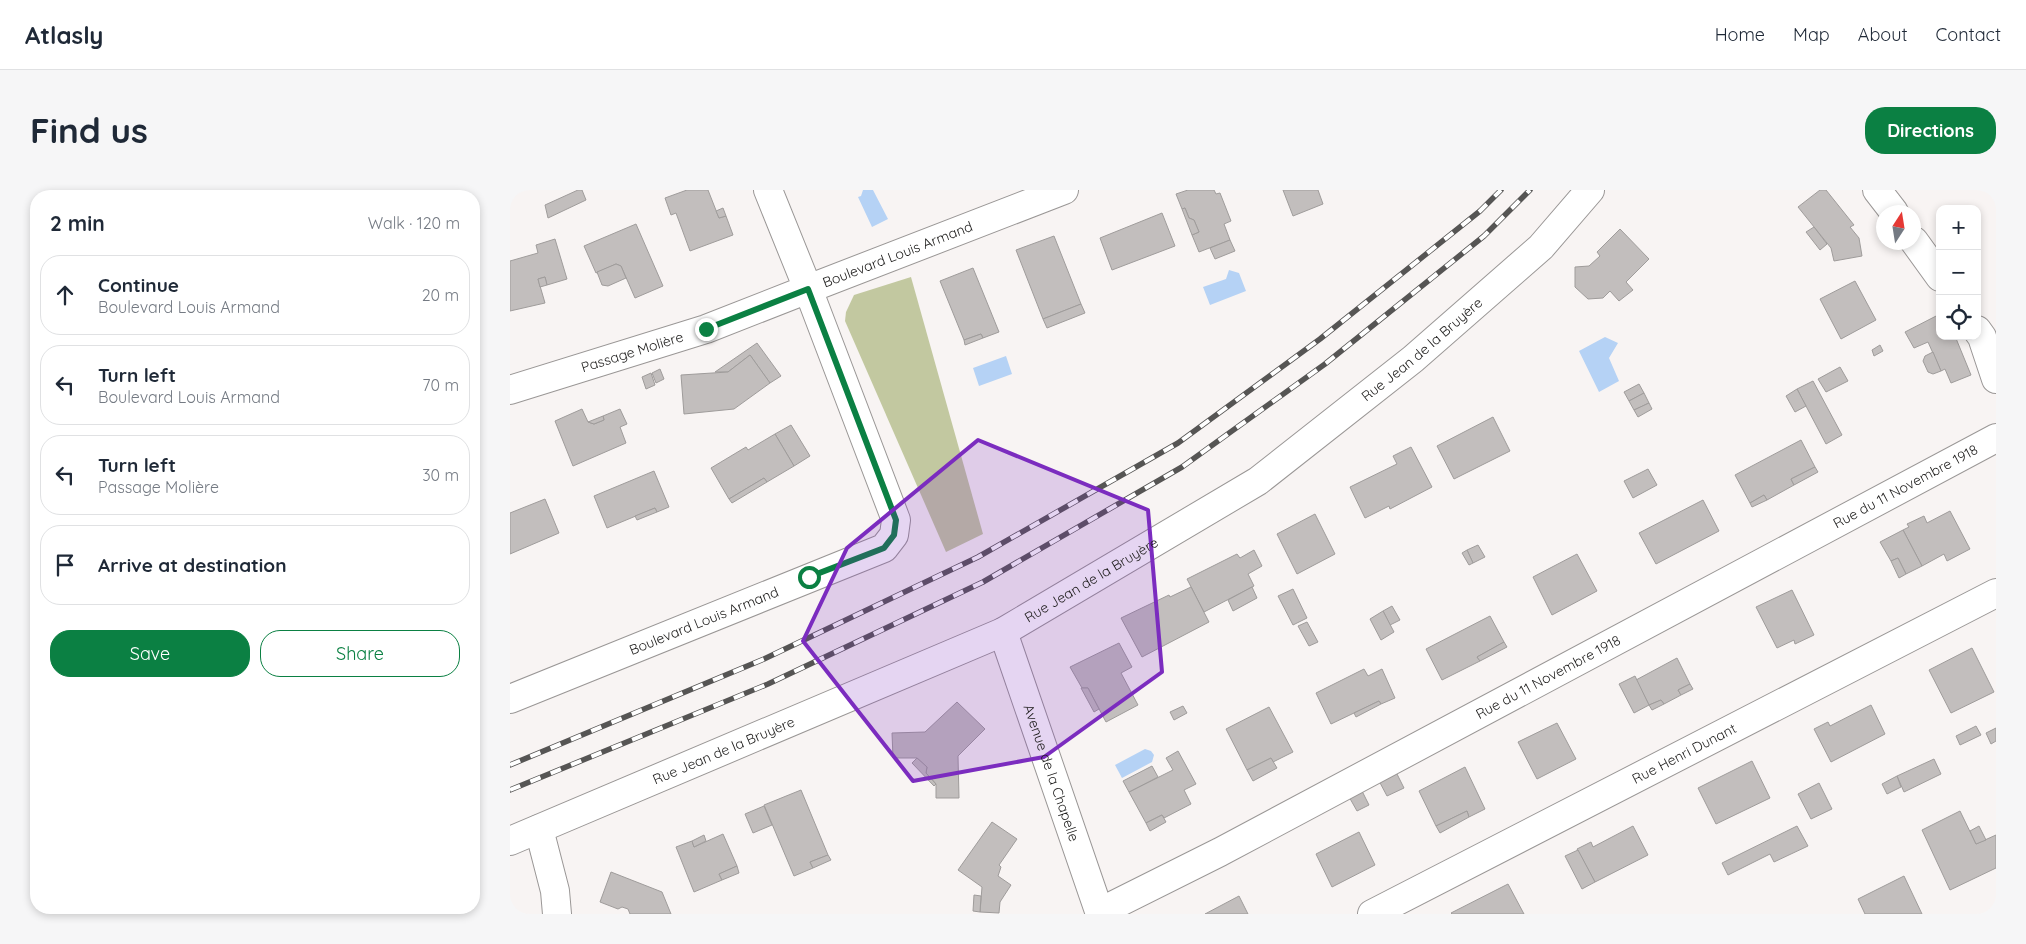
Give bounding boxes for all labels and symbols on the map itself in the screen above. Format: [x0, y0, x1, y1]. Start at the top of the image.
north arrow [1876, 205, 1921, 250]
street label: Boulevard Louis Armand [820, 217, 975, 292]
street label: Rue Jean de la Bruyère [1358, 293, 1486, 405]
route end [695, 318, 718, 341]
street label: Passage Molière [579, 328, 686, 376]
street label: Rue du 11 Novembre 1918 [1830, 440, 1981, 532]
street label: Rue Jean de la Bruyère [1021, 533, 1161, 626]
route start [798, 566, 821, 589]
street label: Boulevard Louis Armand [627, 583, 781, 659]
street label: Rue du 11 Novembre 1918 [1473, 631, 1624, 723]
street label: Avenue de la Chapelle [1020, 702, 1083, 844]
street label: Rue Jean de la Bruyère [650, 712, 797, 788]
street label: Rue Henri Dunant [1629, 719, 1739, 788]

